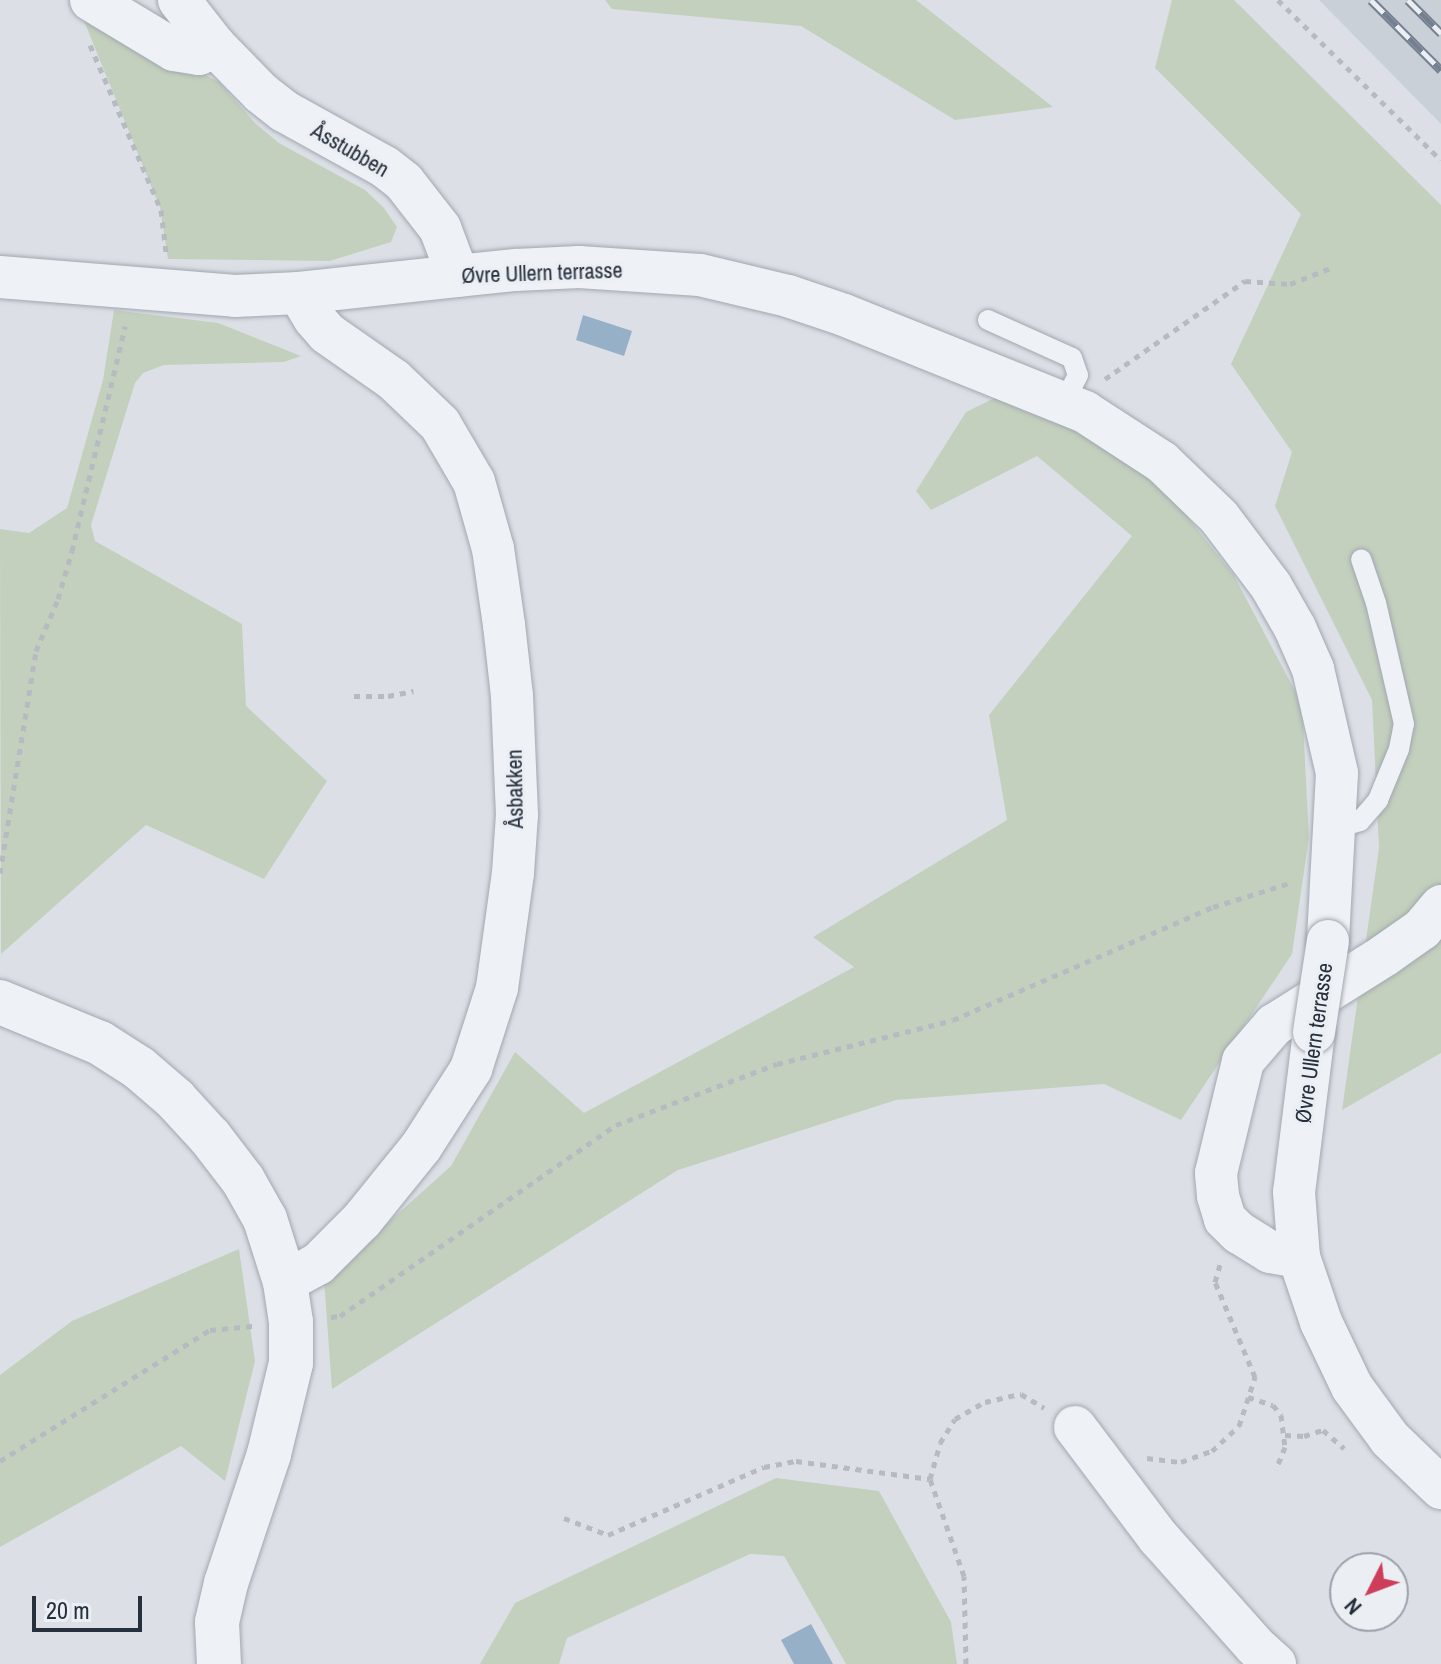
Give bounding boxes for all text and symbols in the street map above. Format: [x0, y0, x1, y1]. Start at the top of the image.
street label: Åsstubben [306, 117, 394, 183]
street label: Øvre Ullern terrasse [461, 257, 623, 289]
street label: Åsbakken [501, 749, 529, 829]
street label: Øvre Ullern terrasse [1290, 961, 1338, 1125]
north arrow [1329, 1552, 1409, 1632]
scale bar [36, 1580, 146, 1630]
text: N [1337, 1592, 1368, 1622]
text: 20 m [46, 1594, 90, 1626]

